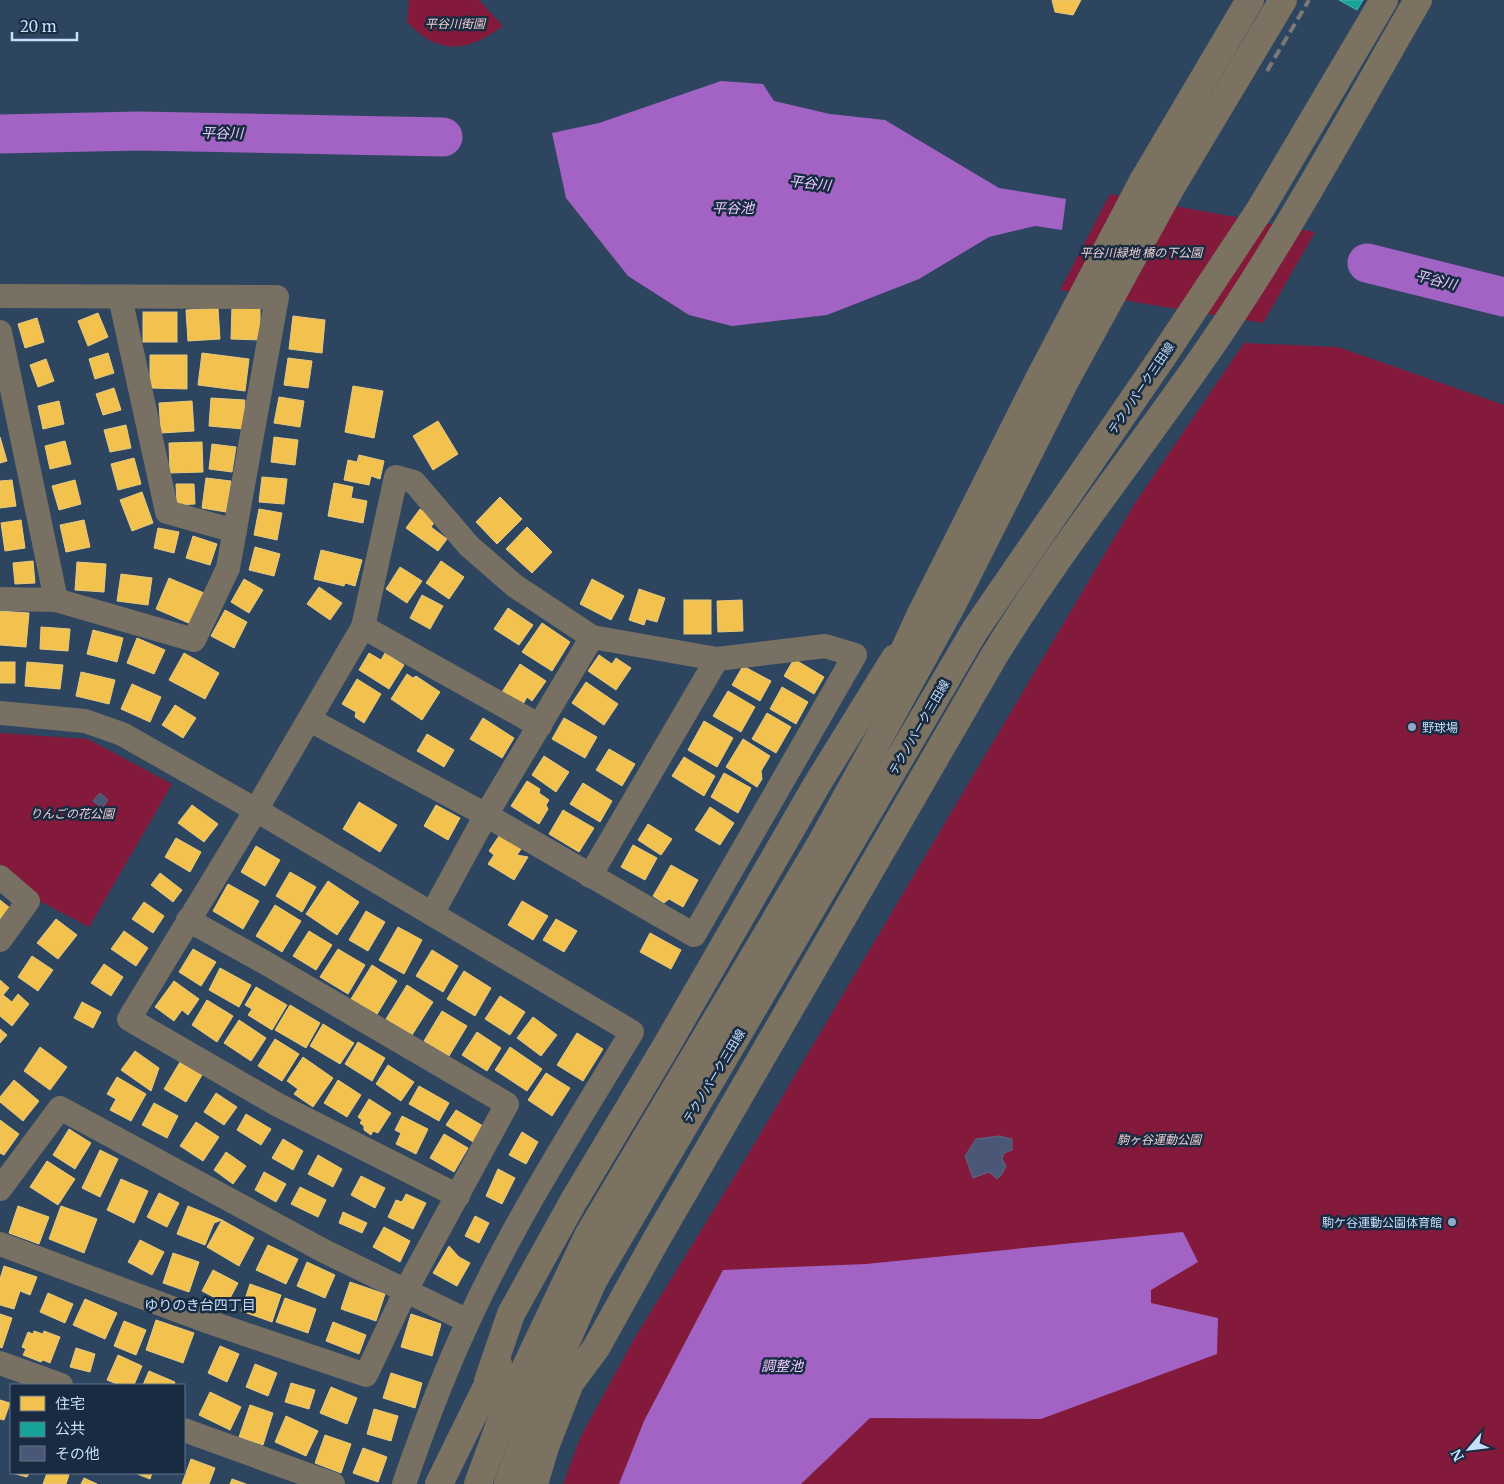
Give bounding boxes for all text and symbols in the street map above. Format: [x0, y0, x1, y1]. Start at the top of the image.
scale bar [12, 10, 78, 42]
park label: 平谷川街園 [425, 16, 487, 31]
text: 20 m [20, 17, 57, 36]
water label: 平谷川 [201, 124, 245, 142]
water label: 平谷川 [788, 172, 834, 195]
water label: 平谷池 [712, 199, 756, 217]
park label: 平谷川緑地 橋の下公園 [1080, 245, 1204, 260]
water label: 平谷川 [1413, 266, 1460, 294]
street label: テクノパーク三田線 [1105, 339, 1177, 437]
street label: テクノパーク三田線 [886, 677, 952, 777]
place label: 野球場 [1422, 720, 1458, 735]
marker: 野球場 [1406, 721, 1418, 733]
park label: りんごの花公園 [30, 806, 116, 821]
street label: テクノパーク三田線 [680, 1026, 748, 1126]
park label: 駒ヶ谷運動公園 [1117, 1132, 1203, 1147]
place label: 駒ケ谷運動公園体育館 [1322, 1215, 1442, 1230]
marker: 駒ケ谷運動公園体育館 [1446, 1216, 1458, 1228]
district label: ゆりのき台四丁目 [144, 1296, 256, 1314]
water label: 調整池 [761, 1357, 805, 1375]
legend [10, 1384, 185, 1474]
text: 住宅 [55, 1394, 85, 1413]
text: 公共 [55, 1419, 85, 1438]
north arrow [1444, 1424, 1494, 1474]
text: その他 [55, 1444, 100, 1463]
text: N [1447, 1446, 1468, 1464]

